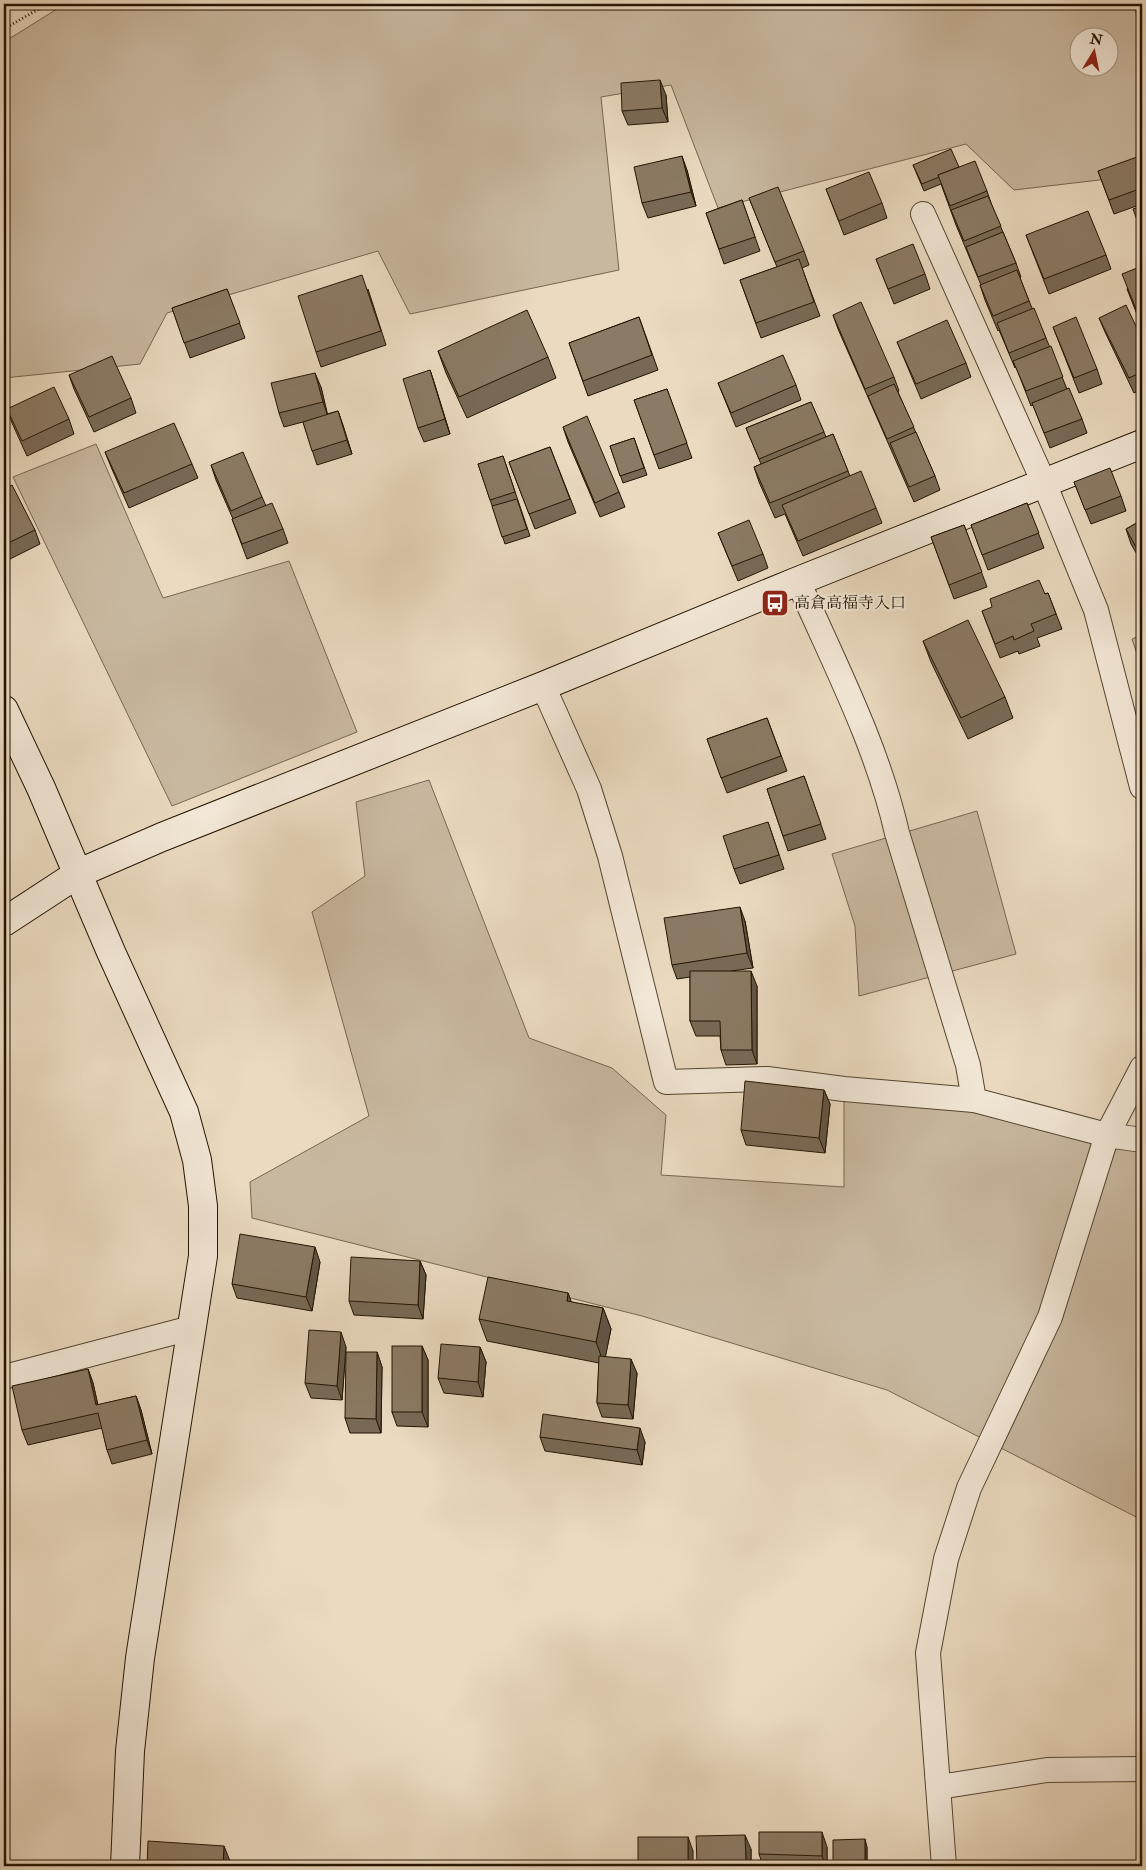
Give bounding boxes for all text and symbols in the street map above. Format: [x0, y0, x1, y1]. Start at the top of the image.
north arrow [1068, 28, 1118, 78]
text: N [1088, 30, 1104, 49]
bus stop icon: 高倉高福寺入口 [760, 588, 790, 618]
place label: 高倉高福寺入口 [794, 593, 906, 613]

